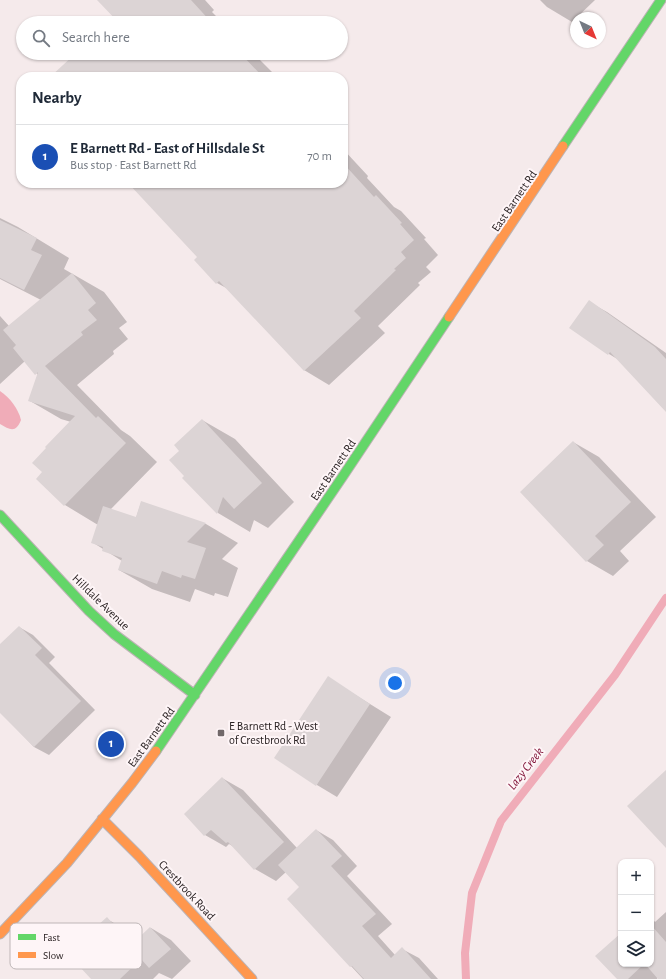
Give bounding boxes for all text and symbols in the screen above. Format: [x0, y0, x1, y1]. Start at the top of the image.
north arrow [570, 12, 606, 48]
search box [16, 16, 348, 60]
icon: search [30, 27, 52, 49]
text: Search here [62, 30, 130, 45]
text: Nearby [32, 89, 82, 106]
text: E Barnett Rd - East of Hillsdale St [70, 141, 265, 156]
text: 1 [43, 150, 47, 163]
text: 70 m [307, 150, 332, 163]
text: Bus stop · East Barnett Rd [70, 159, 196, 172]
street label: East Barnett Rd [489, 168, 539, 234]
street label: East Barnett Rd [308, 437, 358, 503]
street label: Hilldale Avenue [70, 572, 132, 632]
your location [385, 673, 405, 693]
street label: East Barnett Rd [125, 705, 177, 769]
place label: E Barnett Rd - West of Crestbrook Rd [229, 720, 318, 746]
marker: E Barnett Rd - West of Crestbrook Rd [216, 728, 226, 738]
pin: 1 [98, 729, 124, 759]
water label: Lazy Creek [506, 745, 546, 793]
street label: Crestbrook Road [156, 858, 218, 922]
map controls [618, 859, 654, 967]
button: + [618, 859, 654, 895]
button: − [618, 895, 654, 931]
legend [10, 923, 142, 969]
button: layers [618, 931, 654, 967]
text: Fast [43, 932, 61, 943]
text: Slow [43, 950, 64, 961]

